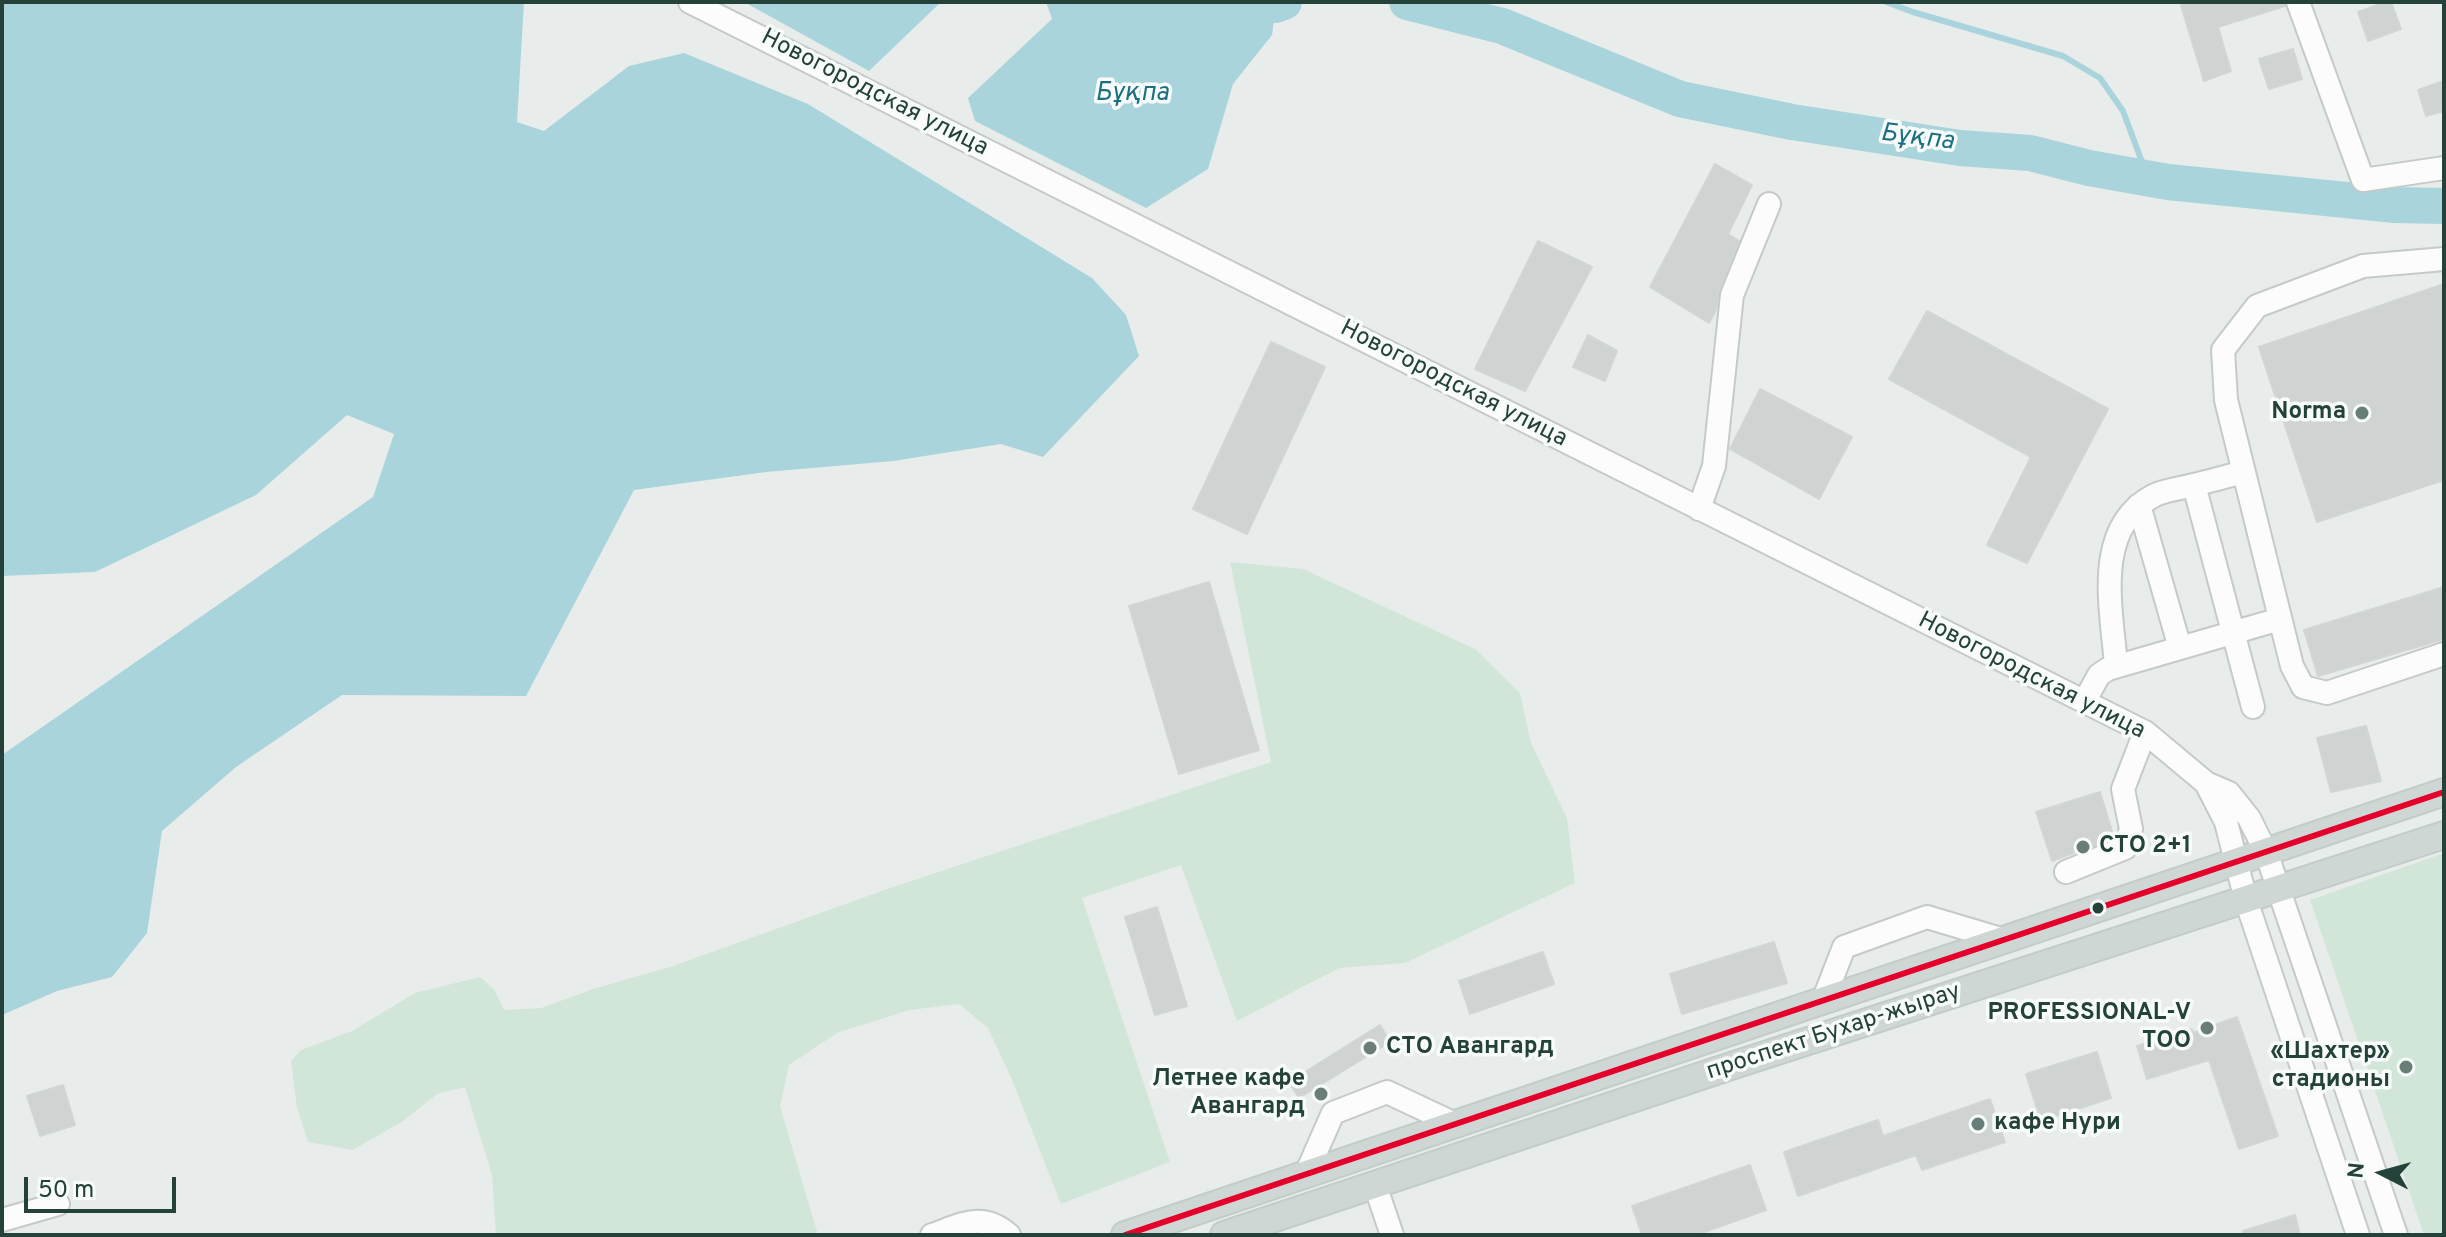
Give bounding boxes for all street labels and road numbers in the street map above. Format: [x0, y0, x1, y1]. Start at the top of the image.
street label: Новогородская улица [756, 24, 992, 164]
street label: Новогородская улица [1335, 315, 1571, 455]
street label: Новогородская улица [1913, 607, 2149, 747]
street label: проспект Бухар-жырау [1703, 978, 1965, 1088]

